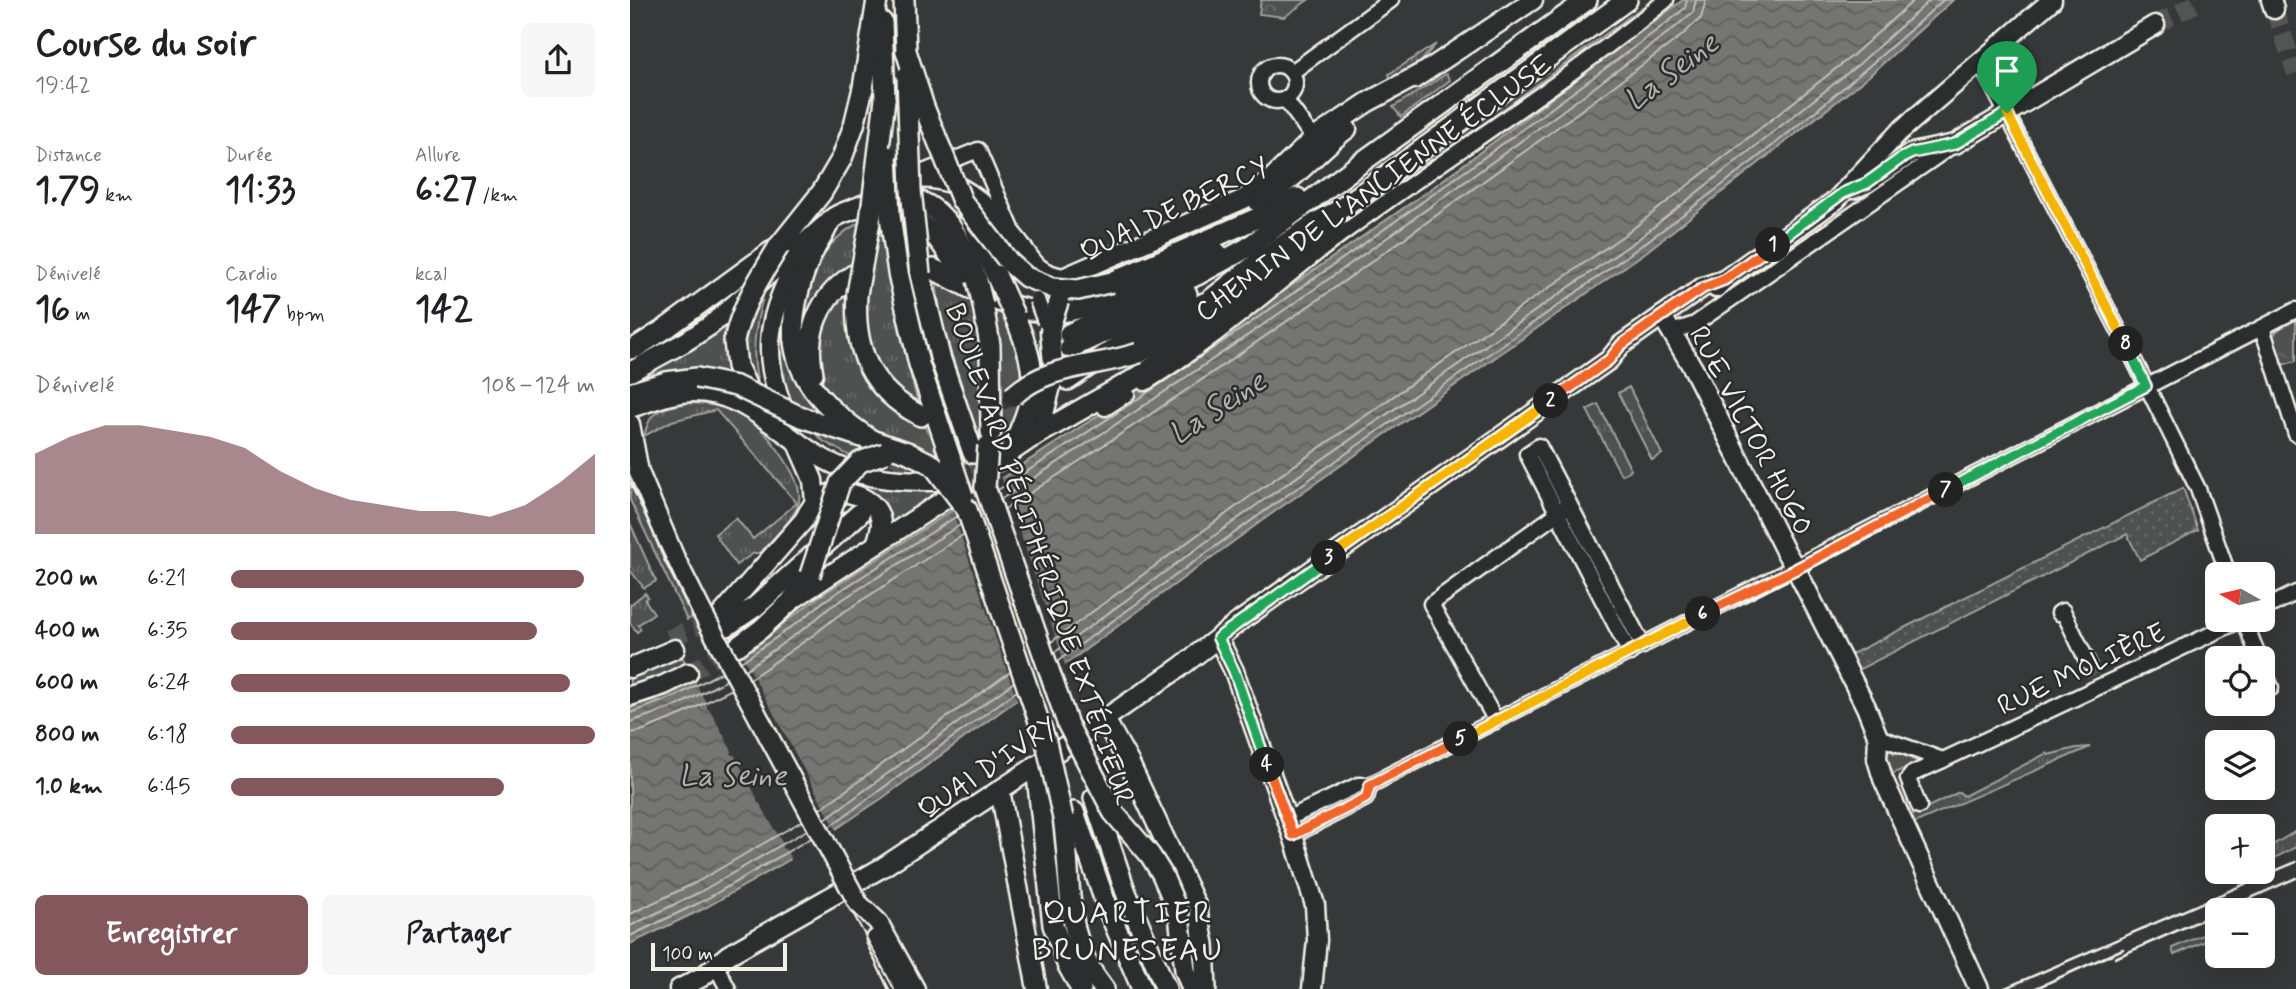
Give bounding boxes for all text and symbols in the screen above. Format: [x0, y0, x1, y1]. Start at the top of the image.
text: Course du soir [35, 20, 256, 69]
button: share [521, 23, 595, 97]
water label: La Seine [1617, 23, 1728, 120]
pin [1977, 41, 2037, 113]
street label: CHEMIN DE L'ANCIENNE ÉCLUSE [1187, 45, 1561, 331]
icon: arrive [1988, 52, 2026, 90]
text: 19:42 [35, 71, 91, 101]
text: Distance [35, 143, 102, 168]
text: Durée [225, 143, 273, 168]
text: Allure [415, 143, 461, 168]
street label: QUAI DE BERCY [1075, 149, 1276, 272]
text: 1.79 [35, 168, 100, 214]
text: 11:33 [225, 168, 296, 214]
text: 6:27 [415, 168, 477, 214]
text: km [100, 183, 133, 208]
text: /km [477, 183, 518, 208]
pin: 1 [1756, 228, 1790, 262]
text: 1 [1768, 232, 1777, 257]
text: Dénivelé [35, 262, 101, 287]
text: Cardio [225, 262, 277, 287]
text: kcal [415, 262, 447, 287]
text: 16 [35, 287, 70, 333]
text: 147 [225, 287, 281, 333]
text: 142 [415, 287, 473, 333]
street label: BOULEVARD PÉRIPHÉRIQUE EXTÉRIEUR [935, 298, 1144, 811]
text: m [70, 302, 90, 327]
text: bpm [281, 302, 325, 327]
street label: RUE VICTOR HUGO [1679, 320, 1821, 542]
pin: 8 [2108, 326, 2144, 362]
text: 8 [2120, 331, 2131, 356]
water label: La Seine [1162, 362, 1275, 454]
text: Dénivelé [35, 371, 114, 401]
text: 108–124 m [481, 371, 595, 401]
pin: 2 [1534, 384, 1569, 418]
text: 2 [1546, 388, 1555, 413]
pin: 7 [1928, 472, 1964, 508]
text: 7 [1940, 477, 1951, 502]
pin: 3 [1312, 540, 1346, 576]
text: 3 [1324, 545, 1333, 570]
north arrow [2205, 562, 2275, 632]
map controls [2205, 562, 2275, 968]
text: 200 m [35, 564, 98, 594]
text: 6:21 [147, 564, 186, 594]
pin: 6 [1686, 596, 1720, 632]
text: 6 [1698, 601, 1707, 626]
street label: RUE MOLIÈRE [1992, 615, 2172, 725]
text: 400 m [35, 616, 100, 646]
text: 6:35 [147, 616, 188, 646]
button: locate [2205, 646, 2275, 716]
text: 600 m [35, 668, 98, 698]
text: 6:24 [147, 668, 190, 698]
street label: QUAI D'IVRY [911, 709, 1065, 829]
text: 800 m [35, 720, 99, 750]
text: 6:18 [147, 720, 188, 750]
pin: 5 [1444, 722, 1478, 756]
text: 5 [1455, 726, 1466, 751]
button: layers [2205, 730, 2275, 800]
pin: 4 [1250, 748, 1284, 782]
text: 4 [1261, 752, 1272, 777]
water label: La Seine [679, 757, 788, 796]
text: 1.0 km [35, 772, 103, 802]
text: 6:45 [147, 772, 191, 802]
button: + [2205, 814, 2275, 884]
district label: QUARTIER BRUNESEAU [1032, 893, 1224, 972]
button: Enregistrer [35, 895, 308, 975]
button: Partager [322, 895, 595, 975]
button: − [2205, 898, 2275, 968]
scale bar [651, 940, 788, 972]
text: 100 m [662, 942, 713, 967]

